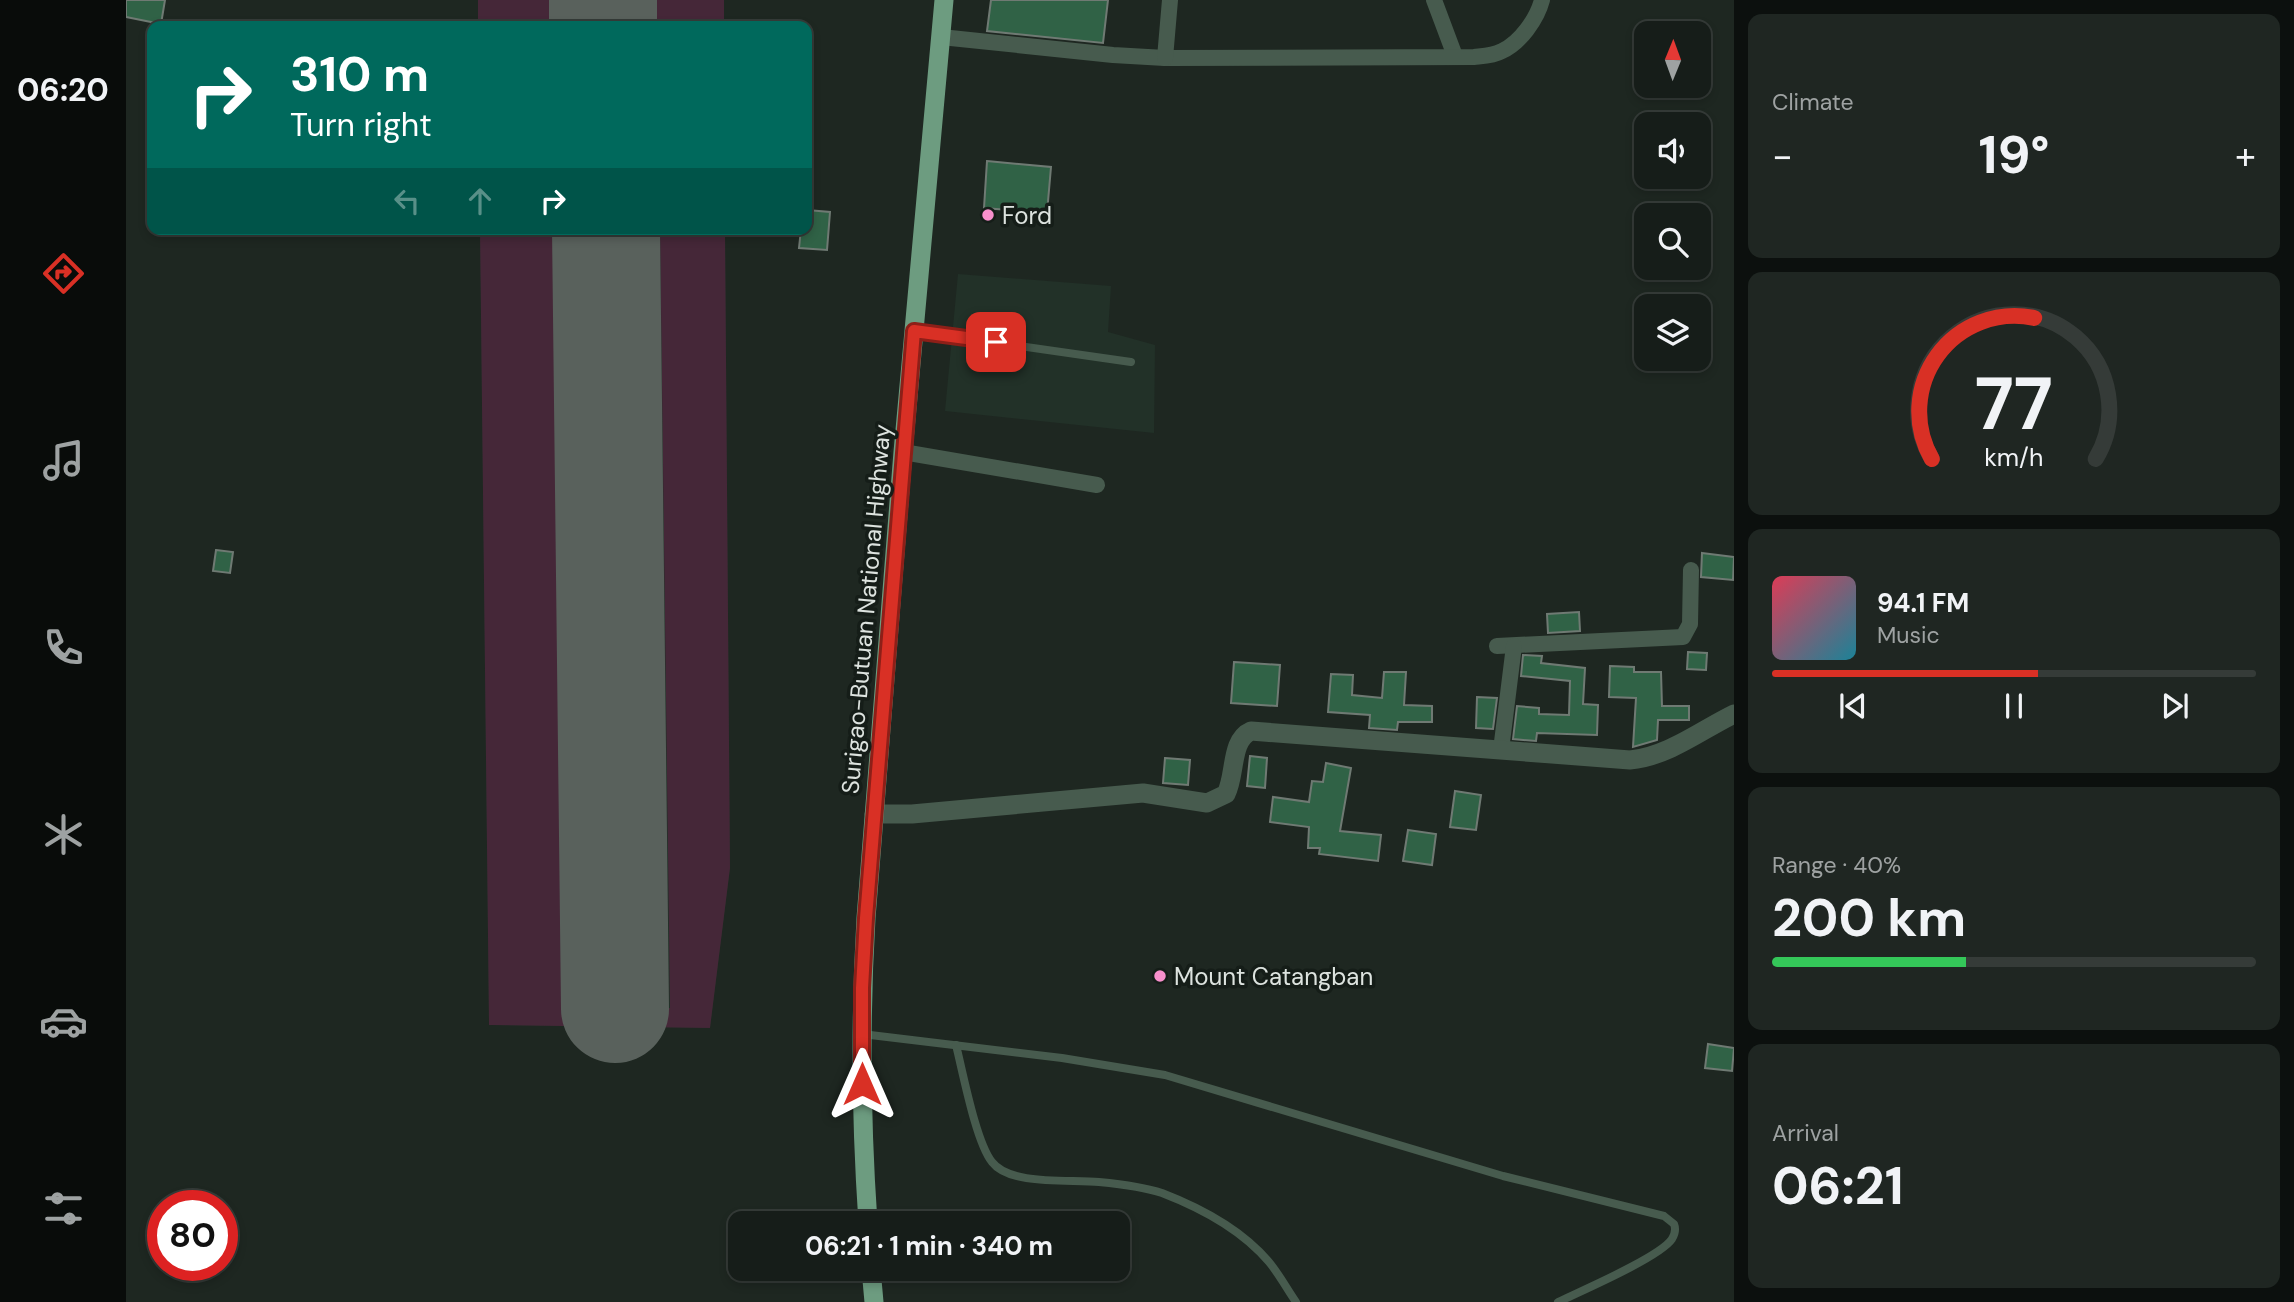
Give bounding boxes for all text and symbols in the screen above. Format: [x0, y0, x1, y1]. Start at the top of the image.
north arrow [1634, 21, 1712, 98]
map controls [1634, 21, 1711, 371]
text: 310 m [290, 42, 429, 106]
icon: right [175, 49, 266, 140]
text: 06:20 [17, 69, 109, 111]
text: Climate [1772, 87, 1854, 117]
text: Turn right [290, 104, 432, 146]
button: sound [1634, 112, 1711, 189]
text: 19° [1979, 121, 2049, 189]
text: − [1772, 131, 1793, 181]
text: + [2235, 131, 2256, 181]
icon: left [388, 182, 426, 220]
icon: ahead [461, 182, 499, 220]
icon: right [534, 182, 572, 220]
place label: Ford [1002, 200, 1052, 231]
button: search [1634, 203, 1711, 280]
marker: Ford [980, 207, 996, 223]
icon: directions [39, 249, 88, 298]
button: layers [1634, 294, 1711, 371]
pin [966, 312, 1026, 372]
icon: arrive [977, 323, 1015, 361]
text: 77 [1975, 358, 2053, 453]
street label: Surigao-Butuan National Highway [834, 423, 898, 795]
icon: music [39, 436, 88, 485]
text: km/h [1984, 441, 2044, 474]
text: 94.1 FM [1877, 586, 1969, 620]
text: Music [1877, 620, 1940, 650]
icon: phone [39, 623, 88, 672]
icon: previous [1834, 687, 1872, 725]
icon: pause [1995, 687, 2033, 725]
icon: next [2156, 687, 2194, 725]
icon: climate [39, 810, 88, 859]
text: Range · 40% [1772, 850, 1901, 880]
text: 200 km [1772, 884, 1966, 952]
place label: Mount Catangban [1174, 961, 1373, 992]
marker: Mount Catangban [1152, 968, 1168, 984]
icon: car [39, 997, 88, 1046]
position arrow [825, 1047, 899, 1121]
text: Arrival [1772, 1118, 1839, 1148]
text: 06:21 [1772, 1152, 1904, 1220]
icon: filters [39, 1184, 88, 1233]
speed limit sign: 80 [147, 1190, 238, 1281]
text: 06:21 · 1 min · 340 m [805, 1229, 1053, 1263]

